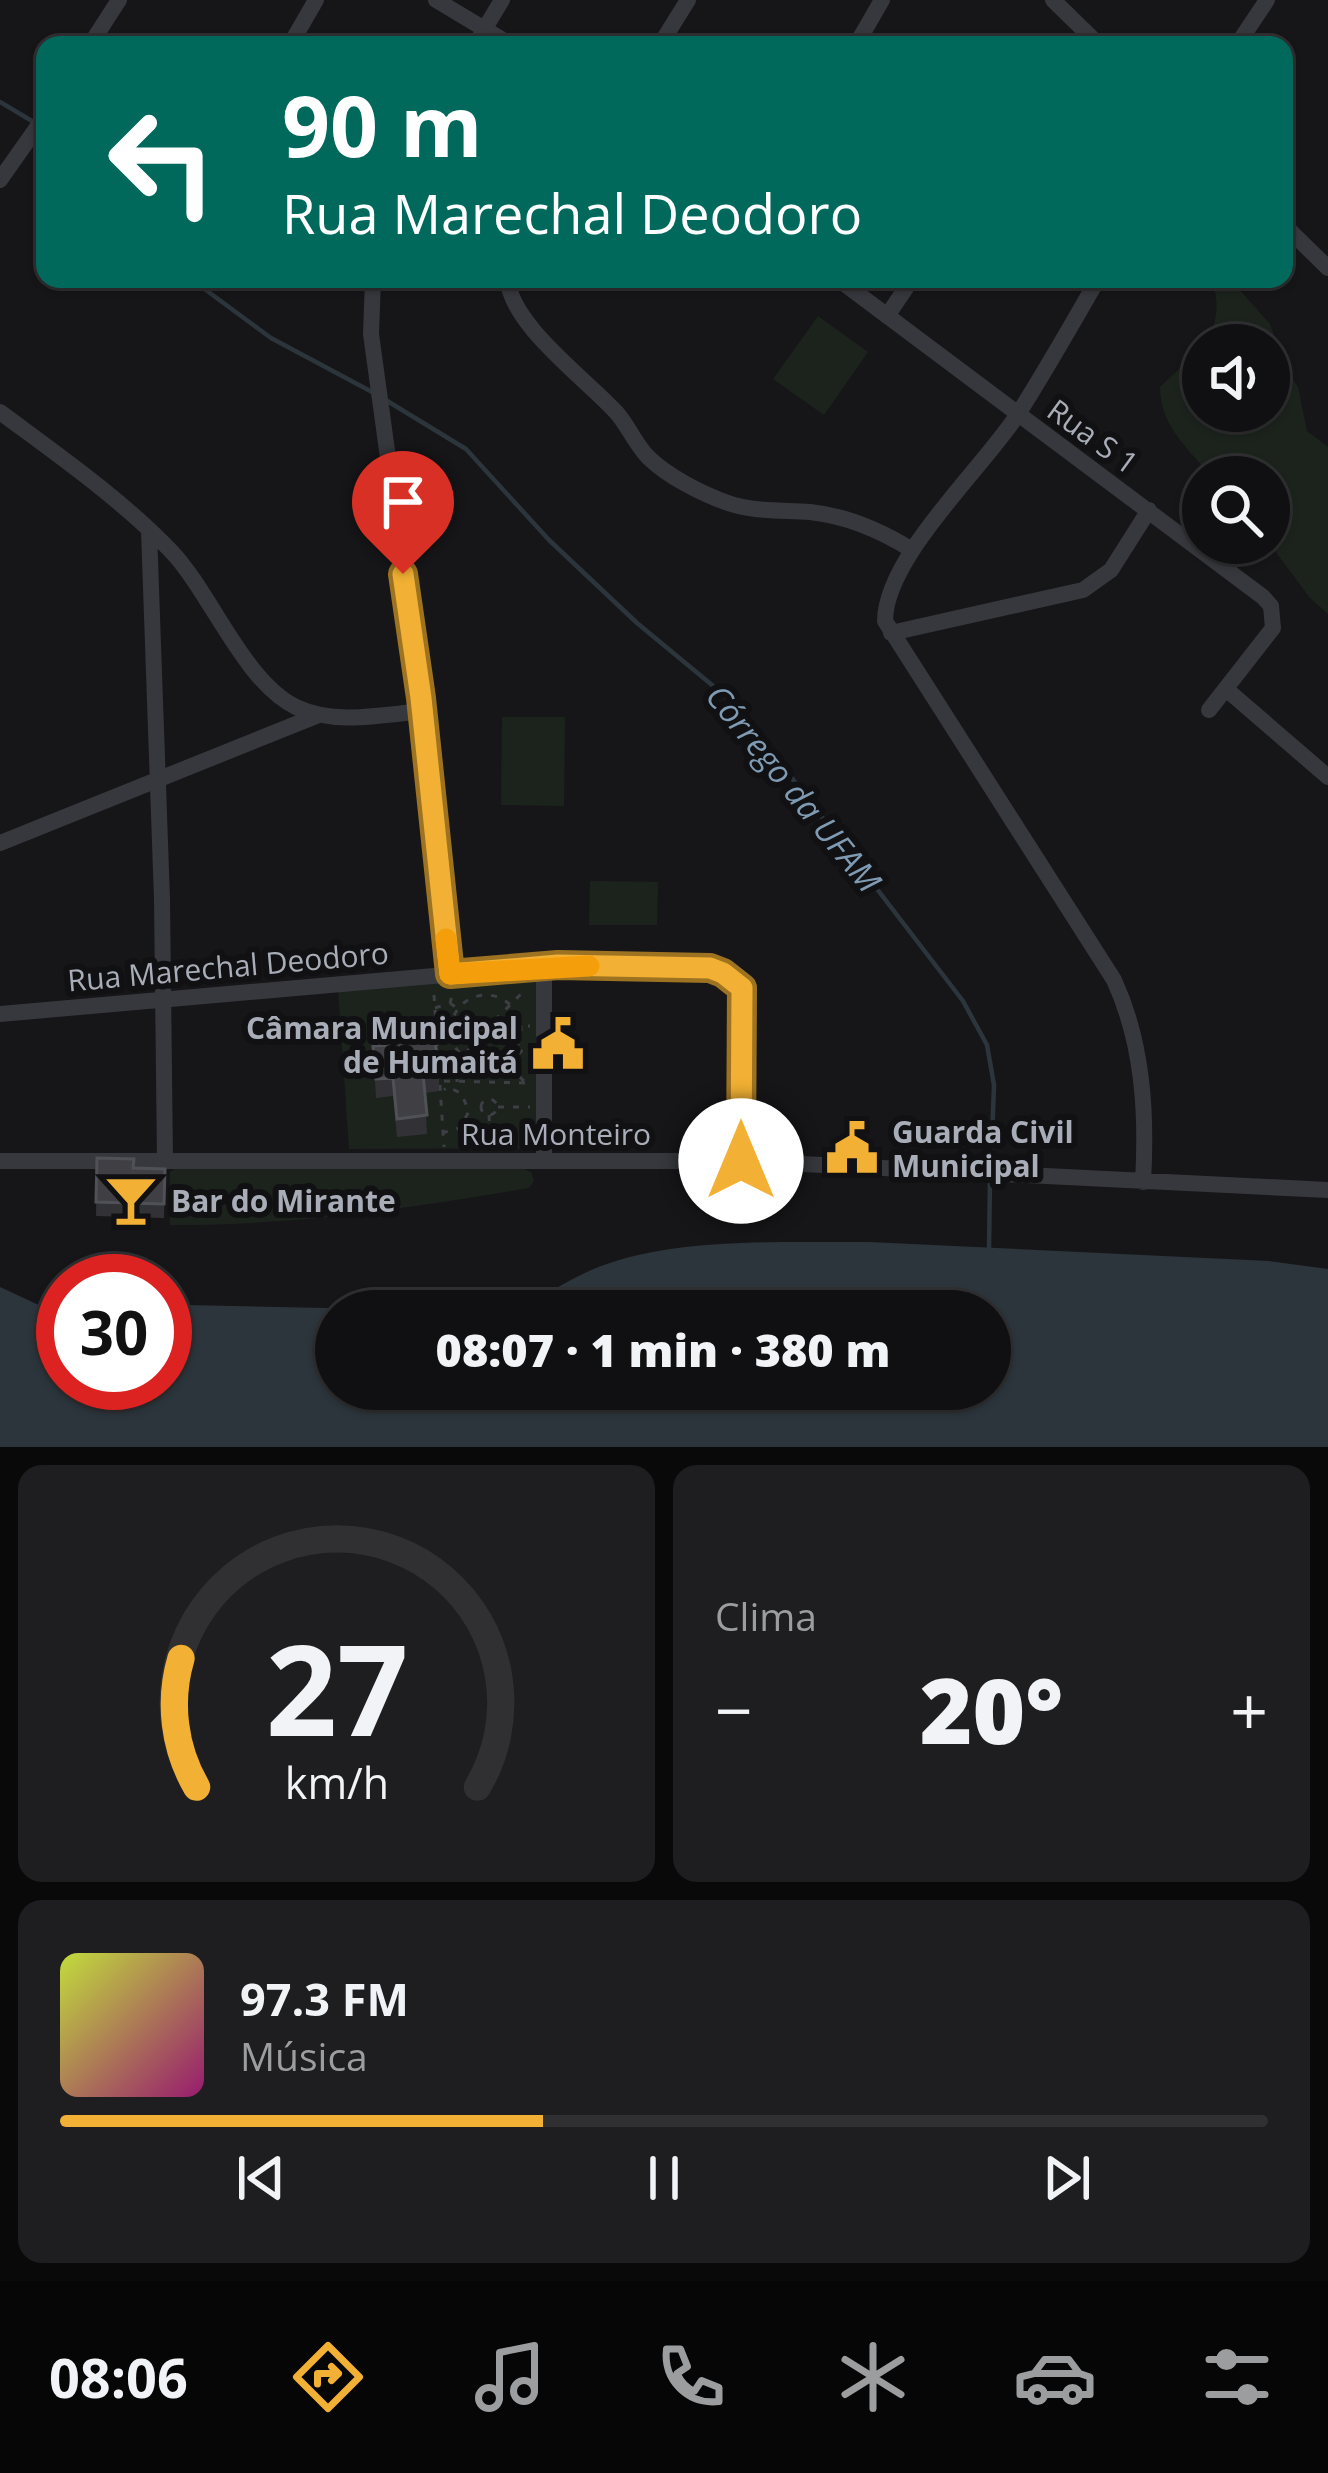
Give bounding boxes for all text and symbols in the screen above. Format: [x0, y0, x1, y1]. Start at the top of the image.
text: 90 m [282, 67, 482, 182]
icon: left [84, 84, 240, 240]
text: Rua Marechal Deodoro [282, 176, 862, 250]
map controls [1182, 324, 1290, 564]
button: sound [1182, 324, 1290, 432]
street label: Rua S 1 [1039, 389, 1147, 483]
pin [352, 451, 454, 574]
button: search [1182, 456, 1290, 564]
icon: arrive [370, 469, 436, 535]
water label: Córrego da UFAM [696, 675, 892, 902]
street label: Rua Marechal Deodoro [66, 932, 390, 1000]
place label: Câmara Municipal de Humaitá [246, 1007, 518, 1082]
public building icon: Câmara Municipal de Humaitá [529, 1015, 587, 1073]
position arrow [678, 1098, 804, 1224]
place label: Guarda Civil Municipal [892, 1111, 1074, 1186]
street label: Rua Monteiro [461, 1113, 651, 1154]
public building icon: Guarda Civil Municipal [823, 1119, 881, 1177]
bar icon: Bar do Mirante [102, 1171, 160, 1229]
place label: Bar do Mirante [171, 1180, 396, 1221]
speed limit sign: 30 [36, 1254, 192, 1410]
text: 08:07 · 1 min · 380 m [436, 1319, 890, 1380]
text: Clima [715, 1589, 817, 1642]
text: 27 [265, 1603, 408, 1773]
text: 20° [920, 1648, 1063, 1770]
text: − [715, 1664, 753, 1754]
text: + [1230, 1664, 1268, 1754]
text: km/h [284, 1752, 389, 1811]
text: 97.3 FM [240, 1968, 409, 2029]
text: Música [240, 2029, 368, 2082]
icon: previous [228, 2145, 294, 2211]
icon: pause [631, 2145, 697, 2211]
icon: next [1034, 2145, 1100, 2211]
icon: directions [286, 2335, 370, 2419]
icon: music [468, 2335, 552, 2419]
icon: phone [649, 2335, 733, 2419]
icon: climate [831, 2335, 915, 2419]
icon: car [1013, 2335, 1097, 2419]
icon: filters [1195, 2335, 1279, 2419]
text: 08:06 [49, 2340, 188, 2414]

